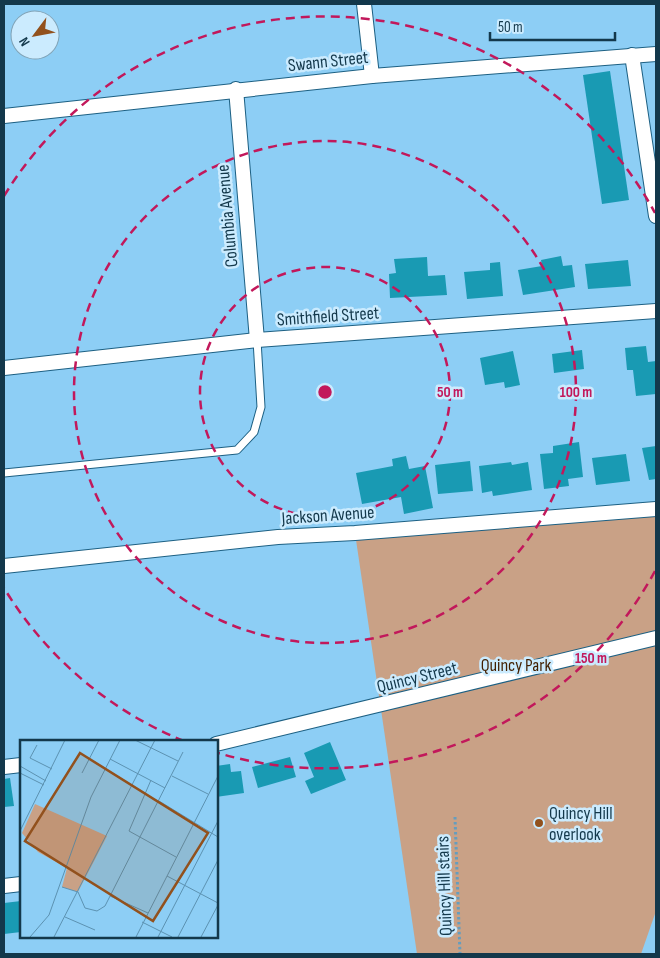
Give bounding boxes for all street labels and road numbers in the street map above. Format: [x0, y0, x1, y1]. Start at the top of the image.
street label: Swann Street [287, 47, 370, 76]
street label: Columbia Avenue [213, 164, 242, 268]
street label: Smithfield Street [276, 302, 380, 331]
street label: Jackson Avenue [280, 502, 375, 529]
street label: Quincy Street [375, 657, 460, 698]
street label: Quincy Hill stairs [432, 836, 457, 936]

